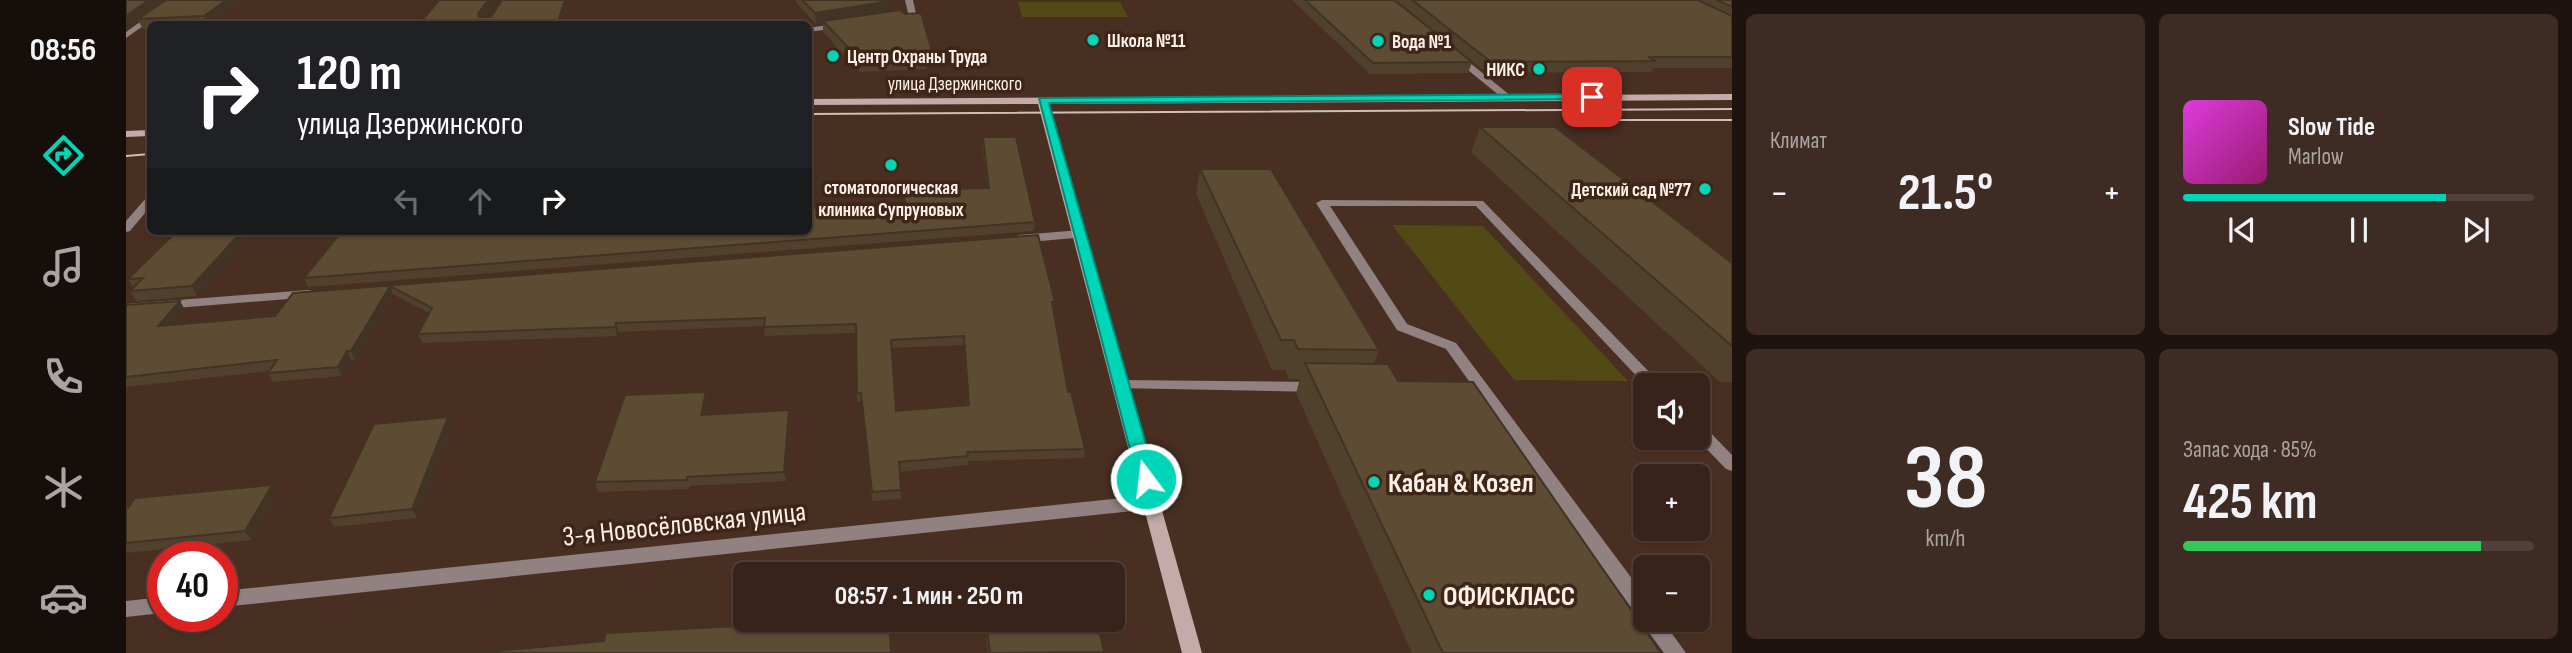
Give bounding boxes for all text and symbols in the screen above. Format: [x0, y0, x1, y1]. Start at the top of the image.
place label: Школа №11 [1107, 30, 1186, 53]
text: 08:56 [30, 31, 96, 70]
place label: Вода №1 [1392, 31, 1452, 54]
marker: Школа №11 [1085, 32, 1101, 48]
marker: Вода №1 [1370, 33, 1386, 49]
text: 120 m [297, 45, 402, 104]
place label: Центр Охраны Труда [847, 46, 987, 69]
marker: Центр Охраны Труда [825, 48, 841, 64]
icon: right [182, 49, 273, 140]
place label: НИКС [1486, 59, 1525, 82]
marker: НИКС [1531, 61, 1547, 77]
pin [1562, 67, 1622, 127]
street label: улица Дзержинского [888, 73, 1022, 96]
icon: arrive [1573, 78, 1611, 116]
text: улица Дзержинского [297, 105, 524, 144]
text: Slow Tide [2288, 112, 2375, 143]
text: Климат [1770, 127, 1827, 155]
icon: directions [39, 131, 88, 180]
text: Marlow [2288, 143, 2344, 171]
marker: стоматологическая клиника Супруновых [883, 157, 899, 173]
text: 21.5° [1898, 162, 1993, 225]
text: − [1770, 171, 1789, 216]
text: + [2102, 171, 2121, 216]
place label: стоматологическая клиника Супруновых [818, 177, 964, 222]
place label: Детский сад №77 [1571, 179, 1692, 202]
marker: Детский сад №77 [1697, 181, 1713, 197]
icon: left [388, 182, 426, 220]
icon: ahead [461, 182, 499, 220]
icon: right [534, 182, 572, 220]
icon: previous [2223, 211, 2261, 249]
icon: pause [2340, 211, 2378, 249]
icon: next [2457, 211, 2495, 249]
icon: music [39, 242, 88, 291]
icon: phone [39, 352, 88, 401]
map controls [1633, 373, 1710, 632]
button: sound [1633, 373, 1710, 450]
text: 38 [1904, 425, 1987, 534]
text: Запас хода · 85% [2183, 436, 2317, 464]
position arrow [1109, 442, 1183, 516]
icon: climate [39, 463, 88, 512]
button: + [1633, 464, 1710, 541]
place label: Кабан & Козел [1388, 467, 1534, 500]
text: 425 km [2183, 471, 2317, 534]
marker: Кабан & Козел [1366, 474, 1382, 490]
street label: 3-я Новосёловская улица [561, 495, 807, 554]
text: km/h [1926, 525, 1965, 553]
speed limit sign: 40 [147, 541, 238, 632]
button: − [1633, 555, 1710, 632]
icon: car [39, 573, 88, 622]
place label: ОФИСКЛАСС [1443, 580, 1575, 613]
text: 08:57 · 1 мин · 250 m [835, 581, 1023, 612]
marker: ОФИСКЛАСС [1421, 587, 1437, 603]

